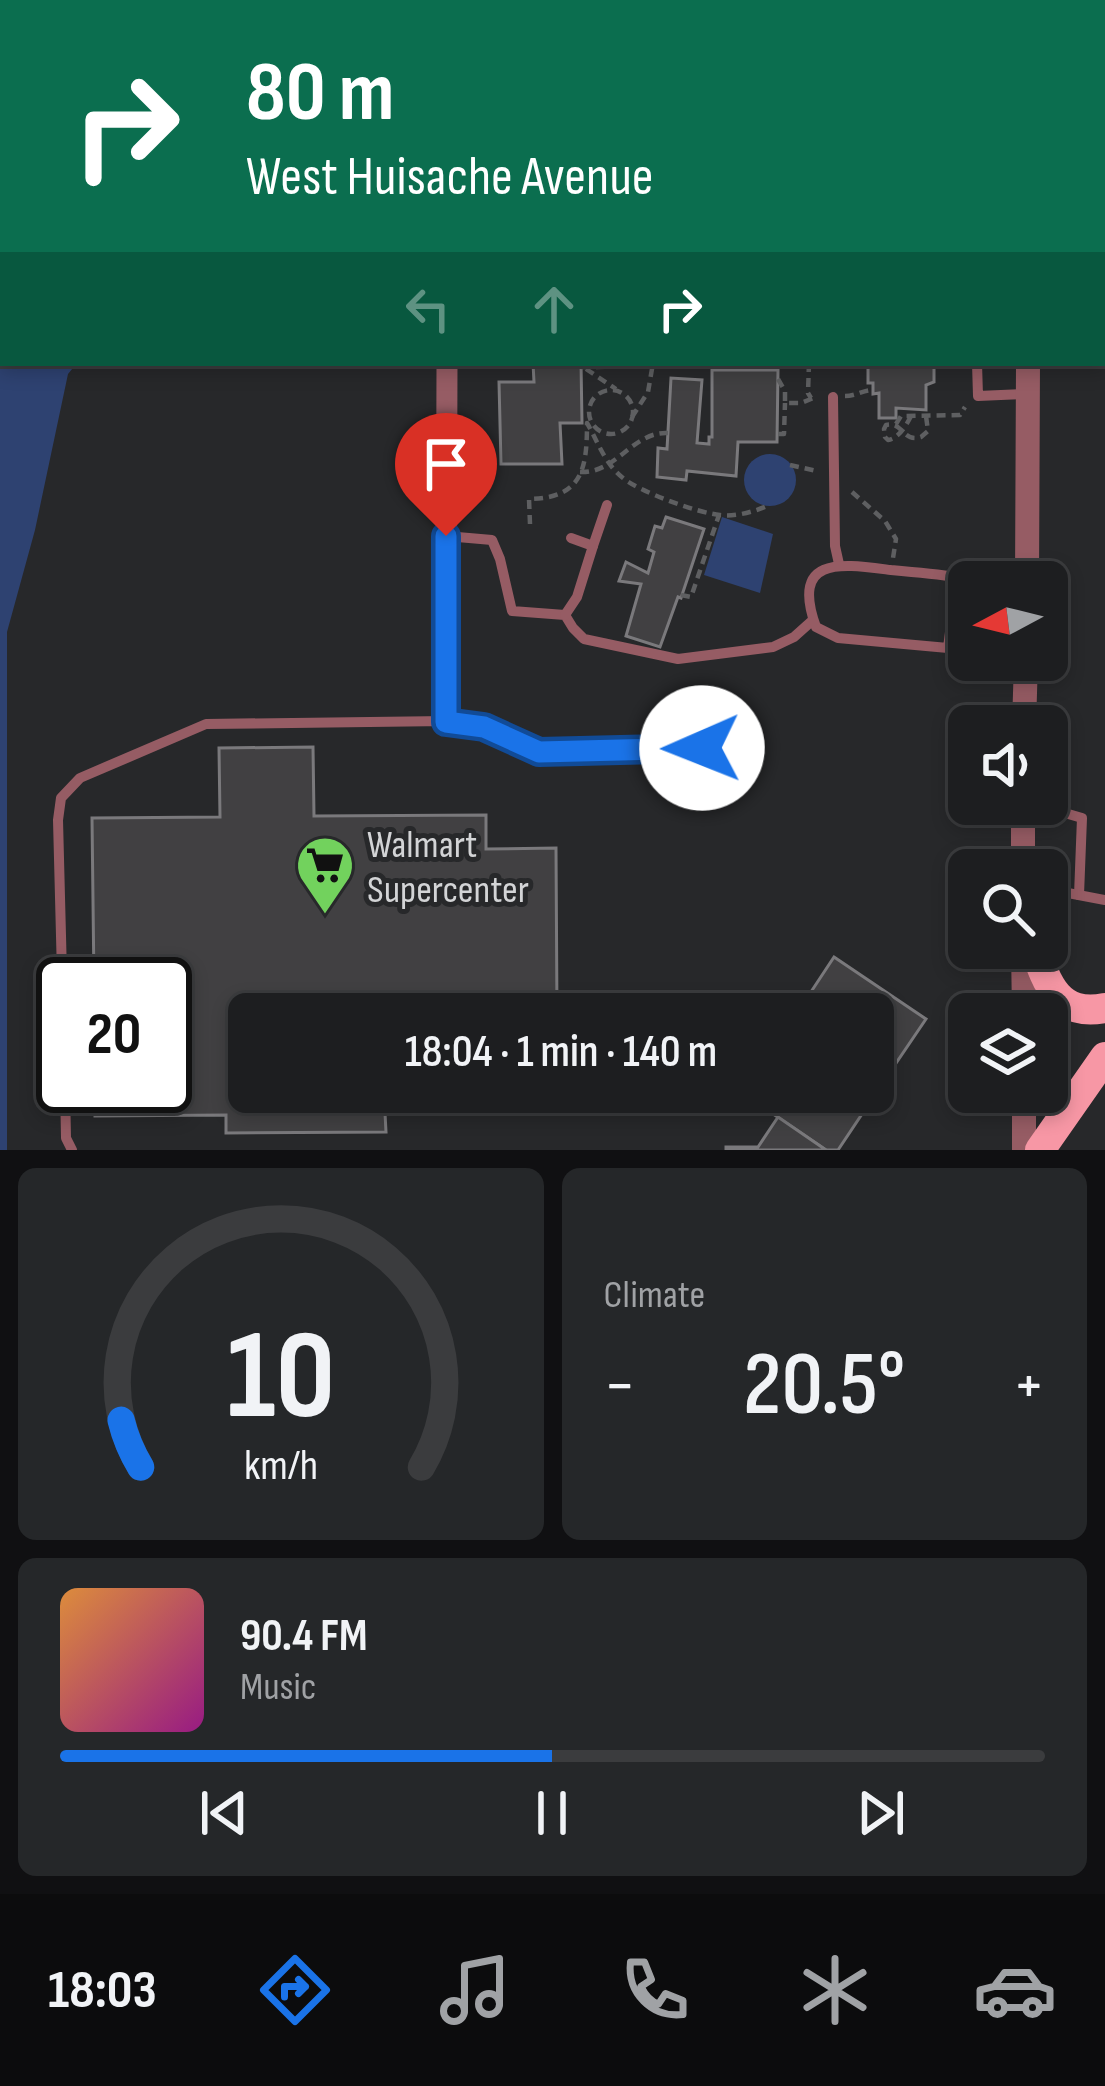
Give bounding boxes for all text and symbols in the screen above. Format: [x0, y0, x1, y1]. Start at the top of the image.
text: 80 m [246, 43, 394, 144]
icon: right [48, 48, 204, 204]
text: West Huisache Avenue [246, 145, 653, 210]
icon: left [395, 276, 461, 342]
icon: ahead [521, 276, 587, 342]
icon: right [647, 276, 713, 342]
pin [395, 413, 497, 536]
icon: arrive [413, 431, 479, 497]
north arrow [948, 561, 1068, 681]
map controls [948, 561, 1068, 1113]
position arrow [639, 685, 765, 811]
button: sound [948, 705, 1068, 825]
place label: Walmart Supercenter [367, 822, 529, 914]
supermarket icon: Walmart Supercenter [294, 834, 356, 916]
button: search [948, 849, 1068, 969]
speed limit sign: 20 [36, 957, 192, 1113]
button: layers [948, 993, 1068, 1113]
text: 18:04 · 1 min · 140 m [405, 1025, 717, 1080]
text: Climate [604, 1272, 705, 1319]
text: 10 [227, 1304, 335, 1453]
text: 20.5° [743, 1332, 905, 1440]
text: − [604, 1347, 636, 1426]
text: + [1013, 1347, 1045, 1426]
text: km/h [244, 1440, 318, 1492]
text: 90.4 FM [240, 1609, 367, 1664]
text: Music [240, 1664, 316, 1711]
icon: previous [191, 1780, 257, 1846]
icon: pause [519, 1780, 585, 1846]
icon: next [848, 1780, 914, 1846]
icon: directions [253, 1948, 337, 2032]
icon: music [433, 1948, 517, 2032]
icon: phone [613, 1948, 697, 2032]
icon: climate [793, 1948, 877, 2032]
icon: car [973, 1948, 1057, 2032]
text: 18:03 [48, 1958, 157, 2023]

